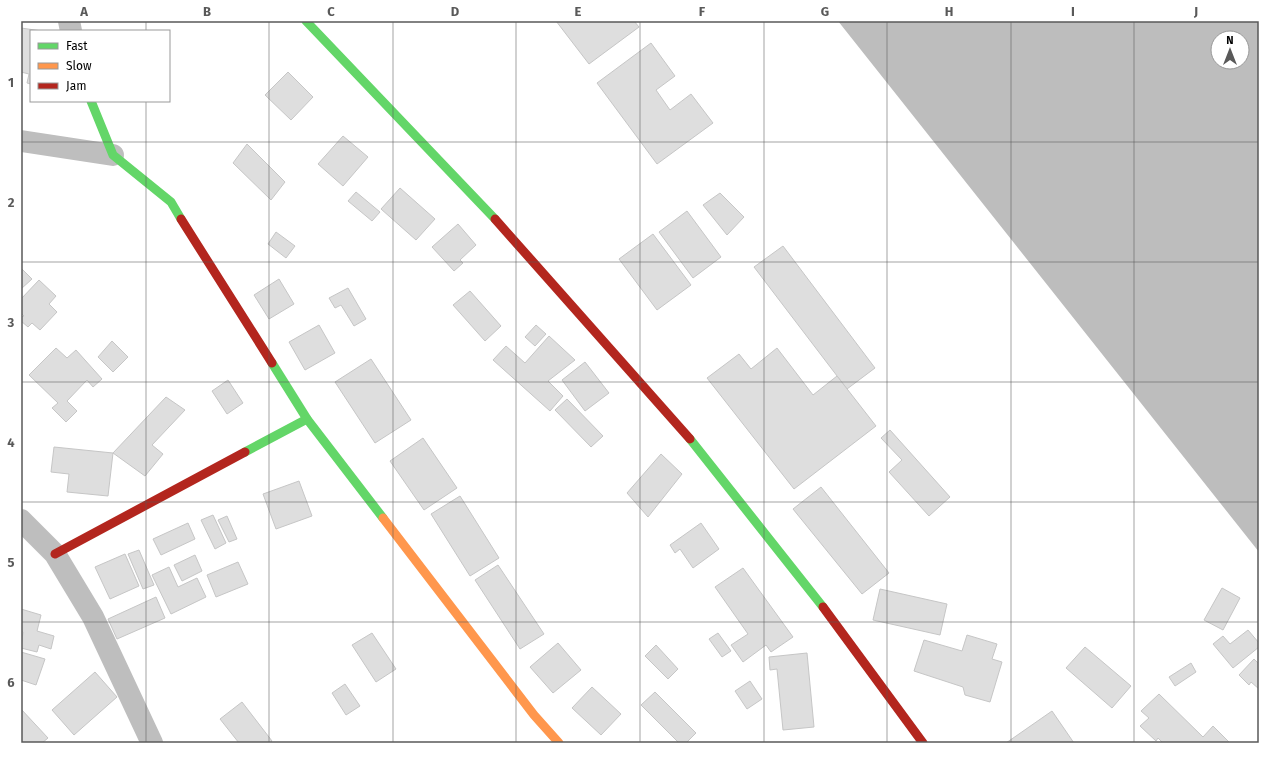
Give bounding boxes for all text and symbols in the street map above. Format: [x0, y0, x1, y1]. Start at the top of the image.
text: A [79, 4, 88, 19]
text: B [203, 4, 211, 19]
text: C [327, 4, 335, 19]
text: D [451, 4, 460, 19]
text: E [575, 4, 582, 19]
text: F [699, 4, 706, 19]
text: G [821, 4, 829, 19]
text: H [945, 4, 953, 19]
text: I [1071, 4, 1075, 19]
text: J [1193, 4, 1198, 19]
legend [30, 30, 170, 102]
north arrow [1210, 30, 1250, 70]
text: N [1226, 34, 1234, 47]
text: Fast [66, 39, 88, 53]
text: Slow [66, 59, 92, 73]
text: 1 [8, 75, 14, 90]
text: Jam [66, 79, 86, 93]
text: 2 [8, 195, 15, 210]
text: 3 [7, 315, 15, 330]
text: 4 [7, 435, 15, 450]
text: 5 [8, 555, 15, 570]
text: 6 [7, 675, 15, 690]

